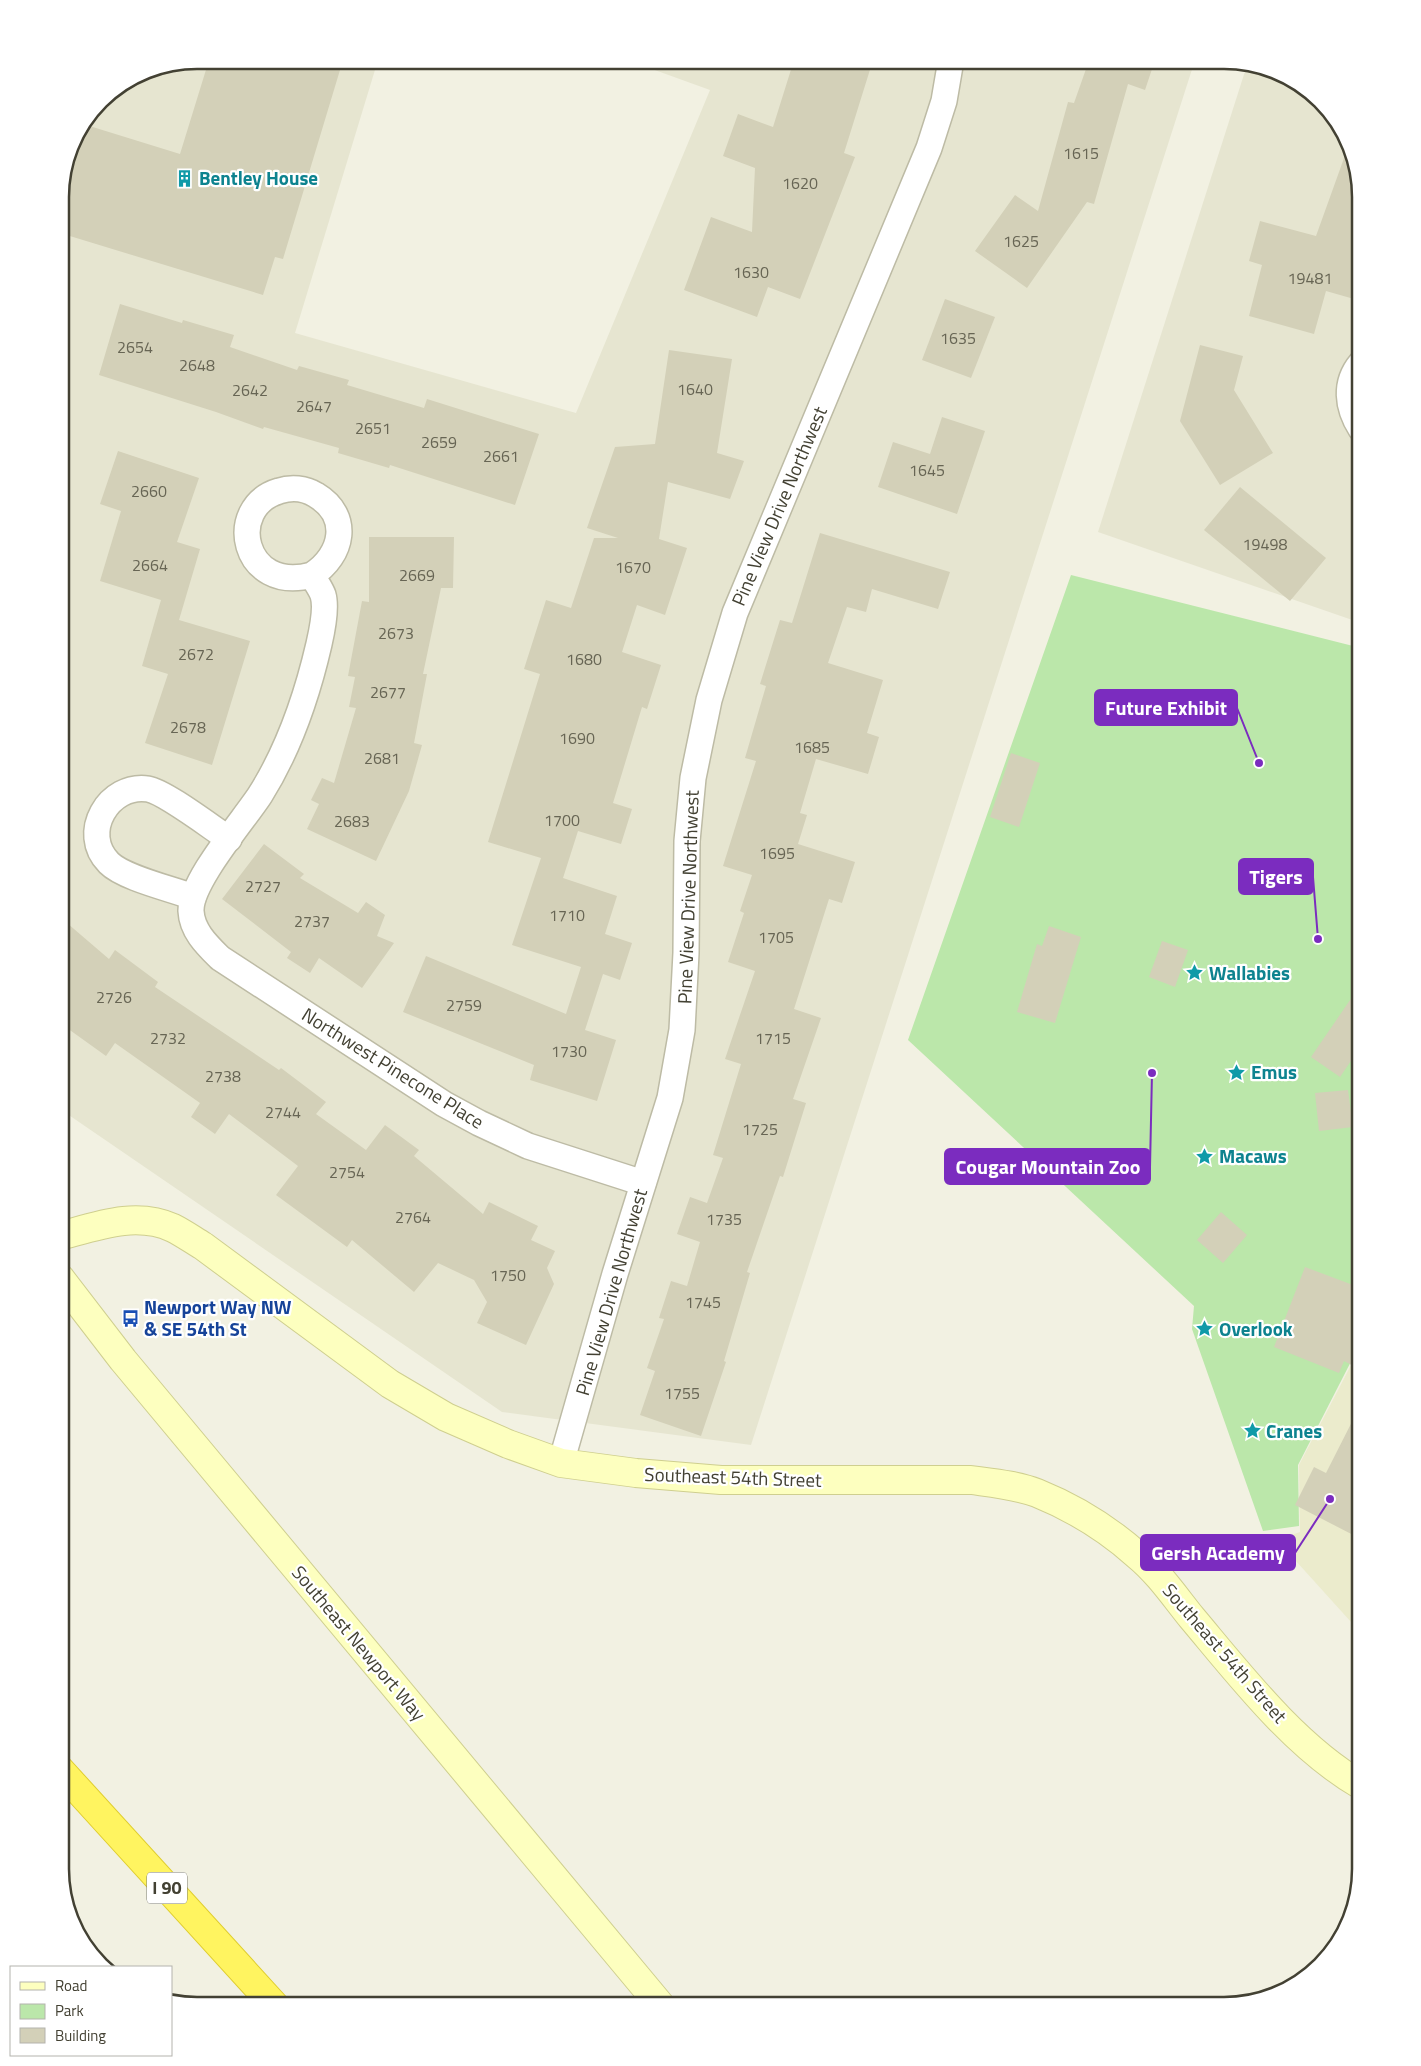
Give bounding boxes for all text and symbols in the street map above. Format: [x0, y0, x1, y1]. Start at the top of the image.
house number: 1615 [1063, 141, 1099, 165]
place label: Bentley House [199, 163, 318, 192]
building icon: Bentley House [175, 168, 195, 188]
house number: 1620 [782, 171, 818, 195]
house number: 1625 [1003, 229, 1039, 253]
house number: 1630 [733, 260, 769, 284]
house number: 19481 [1288, 266, 1332, 290]
house number: 1635 [940, 326, 976, 350]
house number: 2654 [117, 335, 153, 359]
house number: 2648 [179, 353, 215, 377]
house number: 1640 [677, 377, 713, 401]
house number: 2642 [232, 378, 268, 402]
house number: 2647 [296, 394, 332, 418]
street label: Pine View Drive Northwest [723, 401, 834, 610]
house number: 2651 [355, 416, 391, 440]
house number: 2659 [421, 430, 457, 454]
house number: 2661 [483, 444, 519, 468]
house number: 1645 [909, 458, 945, 482]
house number: 2660 [131, 479, 167, 503]
house number: 19498 [1243, 532, 1287, 556]
house number: 2664 [132, 553, 168, 577]
house number: 1670 [615, 555, 651, 579]
house number: 2669 [399, 563, 435, 587]
house number: 2673 [378, 621, 414, 645]
house number: 2672 [178, 642, 214, 666]
house number: 1680 [566, 647, 602, 671]
house number: 2677 [370, 680, 406, 704]
callout: Future Exhibit [1095, 690, 1237, 725]
text: Future Exhibit [1105, 692, 1227, 723]
house number: 2678 [170, 715, 206, 739]
house number: 1690 [559, 726, 595, 750]
house number: 1685 [794, 735, 830, 759]
house number: 2681 [364, 746, 400, 770]
street label: Pine View Drive Northwest [669, 789, 706, 1004]
house number: 1700 [544, 808, 580, 832]
house number: 2683 [334, 809, 370, 833]
house number: 1695 [759, 841, 795, 865]
callout: Tigers [1239, 859, 1313, 894]
text: Tigers [1249, 861, 1303, 892]
house number: 2727 [245, 874, 281, 898]
house number: 1710 [549, 903, 585, 927]
house number: 2737 [294, 909, 330, 933]
house number: 1705 [758, 925, 794, 949]
place label: Wallabies [1209, 958, 1290, 987]
place icon: Wallabies [1185, 963, 1205, 983]
house number: 2726 [96, 985, 132, 1009]
house number: 2759 [446, 993, 482, 1017]
street label: Northwest Pinecone Place [296, 1000, 490, 1136]
house number: 2732 [150, 1026, 186, 1050]
house number: 1715 [755, 1026, 791, 1050]
house number: 1730 [551, 1039, 587, 1063]
place label: Emus [1251, 1057, 1297, 1086]
place icon: Emus [1227, 1062, 1247, 1082]
house number: 2738 [205, 1064, 241, 1088]
house number: 2744 [265, 1100, 301, 1124]
house number: 1725 [742, 1117, 778, 1141]
place label: Macaws [1219, 1141, 1287, 1170]
place icon: Macaws [1195, 1146, 1215, 1166]
callout: Cougar Mountain Zoo [945, 1149, 1150, 1184]
text: Cougar Mountain Zoo [956, 1151, 1140, 1182]
house number: 2754 [329, 1160, 365, 1184]
street label: Pine View Drive Northwest [567, 1185, 654, 1399]
house number: 2764 [395, 1205, 431, 1229]
house number: 1735 [706, 1207, 742, 1231]
house number: 1750 [490, 1263, 526, 1287]
house number: 1745 [685, 1290, 721, 1314]
place label: Newport Way NW & SE 54th St [144, 1292, 292, 1343]
bus stop icon: Newport Way NW & SE 54th St [120, 1308, 140, 1328]
place label: Overlook [1219, 1314, 1293, 1343]
place icon: Overlook [1195, 1319, 1215, 1339]
house number: 1755 [664, 1381, 700, 1405]
place label: Cranes [1266, 1416, 1322, 1445]
place icon: Cranes [1242, 1421, 1262, 1441]
street label: Southeast 54th Street [644, 1459, 823, 1494]
callout: Gersh Academy [1141, 1535, 1295, 1570]
text: Gersh Academy [1151, 1537, 1285, 1568]
street label: Southeast Newport Way [285, 1559, 433, 1727]
street label: Southeast 54th Street [1156, 1576, 1295, 1729]
road number: I 90 [147, 1872, 187, 1904]
legend [10, 1966, 172, 2056]
text: Road [55, 1974, 87, 1997]
text: Park [55, 1999, 84, 2022]
text: Building [55, 2024, 106, 2047]

